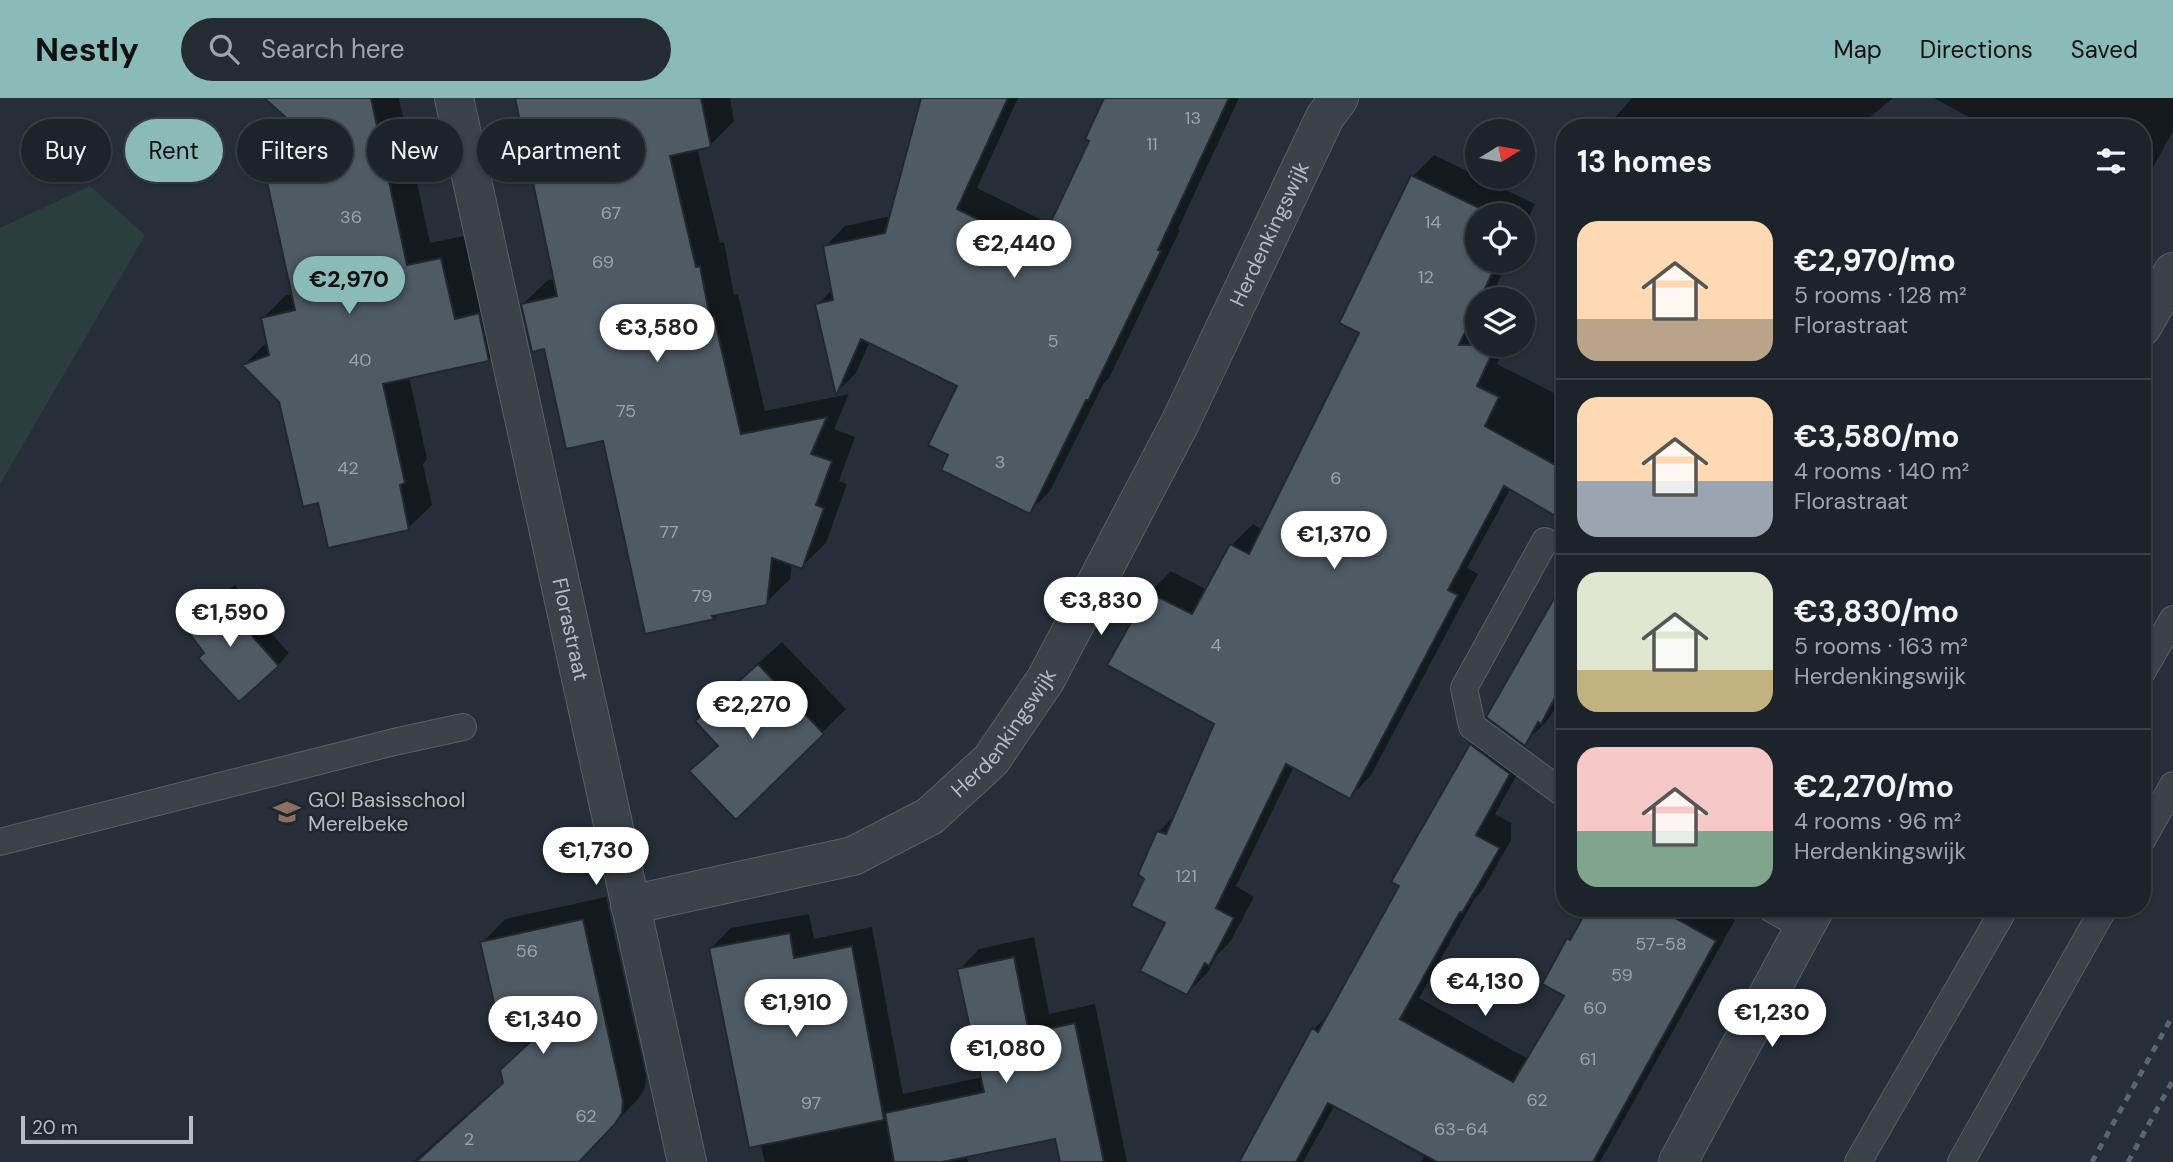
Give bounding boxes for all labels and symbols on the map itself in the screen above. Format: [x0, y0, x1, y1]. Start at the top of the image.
house number: 13 [1185, 106, 1201, 130]
north arrow [1465, 119, 1535, 189]
house number: 11 [1146, 132, 1158, 156]
street label: Herdenkingswijk [1223, 157, 1316, 311]
house number: 67 [601, 201, 621, 225]
house number: 36 [340, 205, 362, 229]
house number: 14 [1425, 210, 1441, 234]
pin: €2,440 [957, 220, 1071, 280]
house number: 69 [592, 250, 614, 274]
pin: €2,970 [292, 256, 406, 316]
house number: 12 [1418, 265, 1434, 289]
pin: €3,580 [600, 304, 714, 364]
house number: 5 [1048, 329, 1058, 353]
house number: 40 [348, 348, 372, 372]
house number: 75 [616, 399, 636, 423]
house number: 3 [995, 450, 1005, 474]
house number: 42 [337, 456, 359, 480]
house number: 6 [1330, 466, 1342, 490]
pin: €1,370 [1277, 512, 1391, 571]
house number: 77 [659, 520, 679, 544]
street label: Florastraat [546, 575, 595, 683]
pin: €3,830 [1044, 578, 1158, 637]
house number: 79 [692, 584, 712, 608]
pin: €1,590 [173, 589, 287, 649]
house number: 4 [1211, 633, 1222, 657]
street label: Herdenkingswijk [945, 663, 1063, 804]
pin: €2,270 [695, 682, 809, 741]
place label: GO! Basisschool Merelbeke [308, 786, 465, 838]
school or university icon: GO! Basisschool Merelbeke [272, 797, 302, 827]
pin: €1,730 [539, 828, 653, 887]
house number: 121 [1175, 864, 1197, 888]
house number: 57-58 [1635, 932, 1687, 956]
house number: 56 [516, 939, 538, 963]
pin: €4,130 [1428, 958, 1542, 1018]
house number: 59 [1611, 963, 1633, 987]
pin: €1,910 [739, 979, 853, 1039]
pin: €1,230 [1715, 990, 1829, 1049]
pin: €1,340 [486, 996, 600, 1056]
house number: 60 [1583, 996, 1607, 1020]
pin: €1,080 [949, 1026, 1063, 1085]
house number: 61 [1580, 1047, 1596, 1071]
house number: 62 [1526, 1088, 1548, 1112]
house number: 97 [801, 1091, 821, 1115]
house number: 62 [575, 1104, 597, 1128]
scale bar [21, 1113, 192, 1145]
house number: 63-64 [1434, 1117, 1488, 1141]
house number: 2 [464, 1127, 474, 1151]

